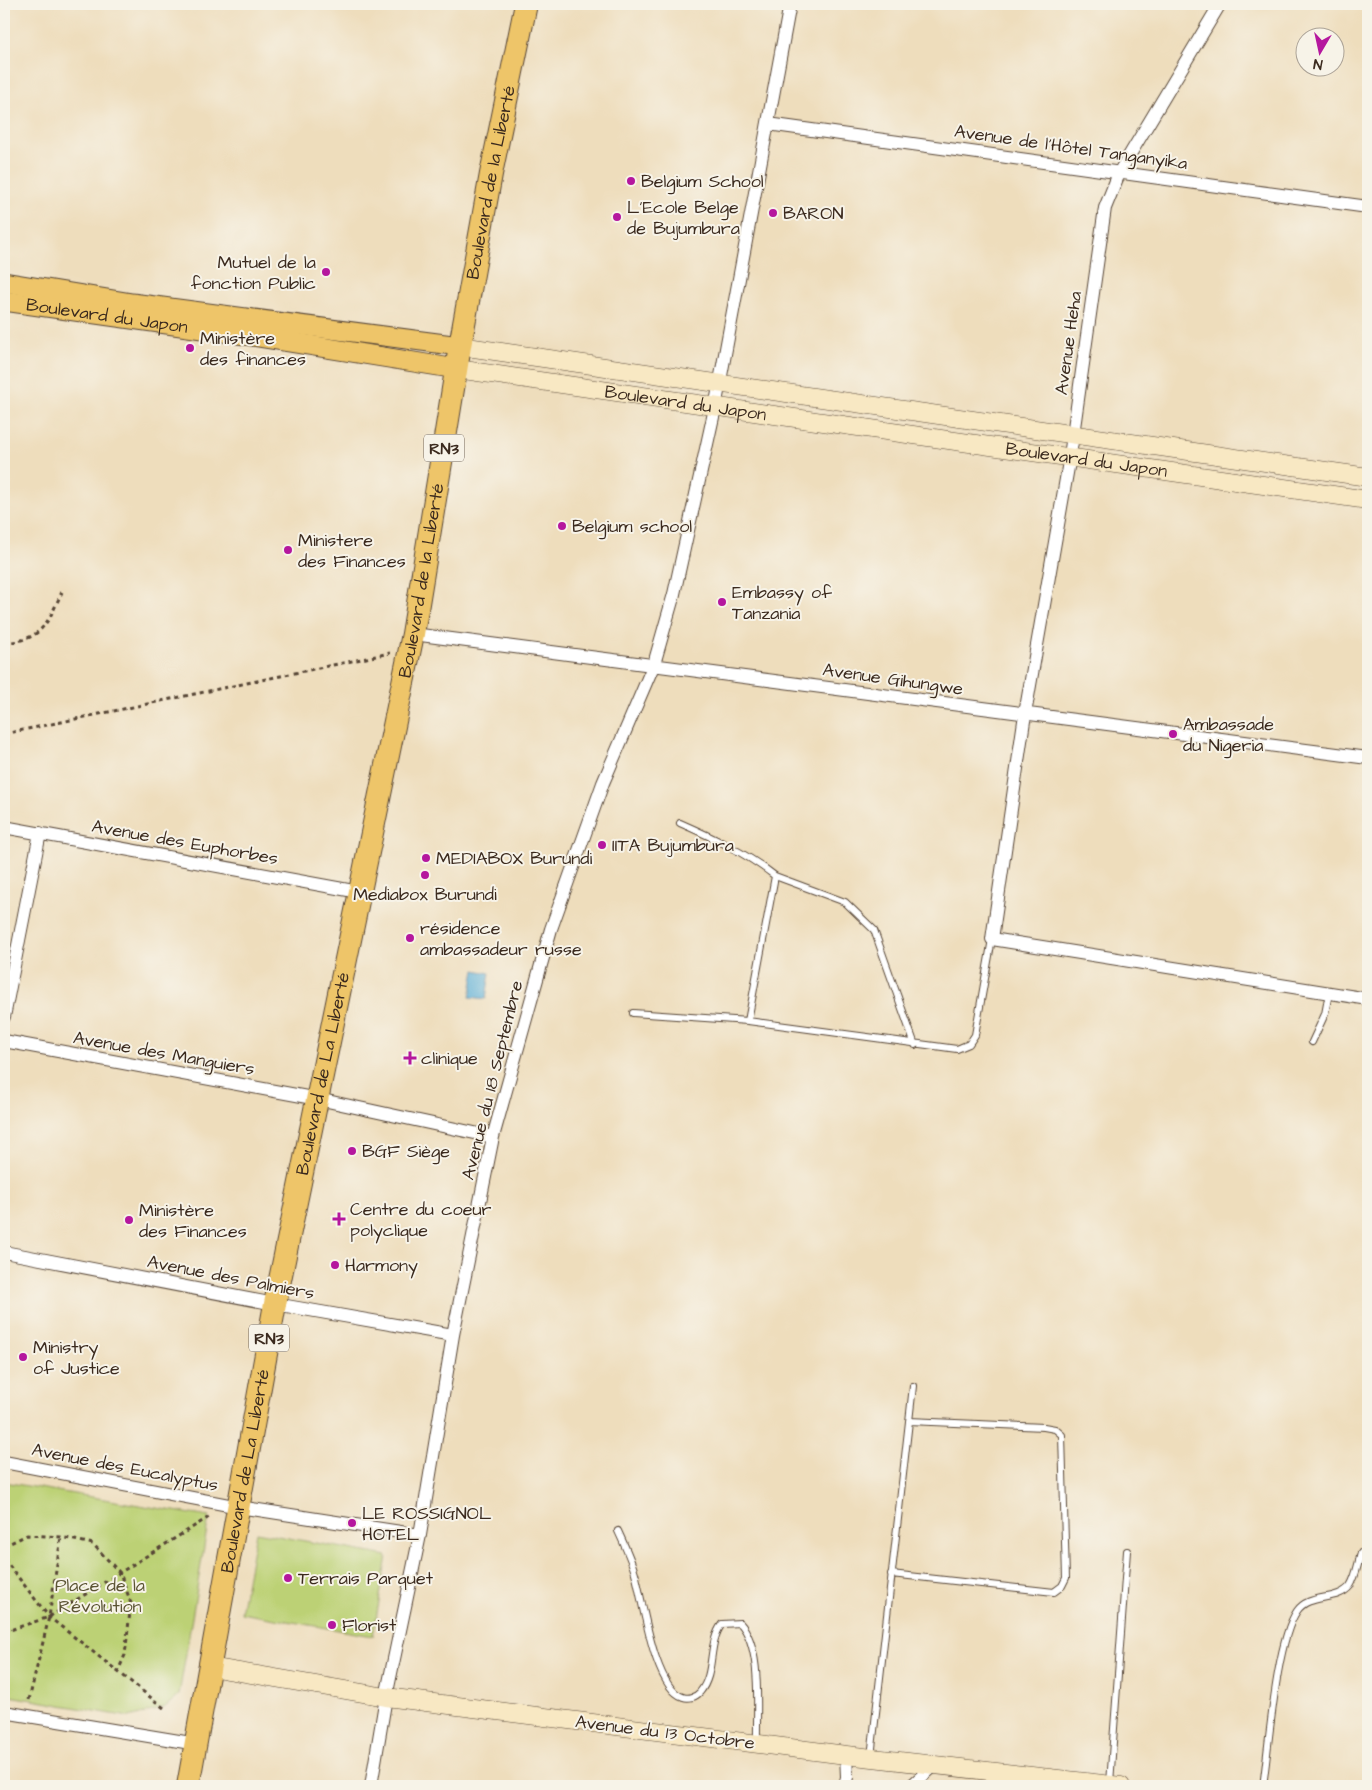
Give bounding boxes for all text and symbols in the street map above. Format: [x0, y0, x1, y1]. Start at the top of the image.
north arrow [1294, 28, 1344, 78]
text: N [1312, 53, 1324, 74]
street label: Boulevard de la Liberté [460, 83, 522, 282]
street label: Avenue de l'Hôtel Tanganyika [953, 119, 1189, 177]
place label: Belgium School [641, 169, 764, 195]
marker: Belgium School [625, 175, 637, 187]
place label: L'Ecole Belge de Bujumbura [627, 195, 740, 241]
place label: BARON [783, 201, 844, 226]
marker: BARON [767, 207, 779, 219]
marker: L'Ecole Belge de Bujumbura [611, 211, 623, 223]
place label: Mutuel de la fonction Public [191, 250, 316, 296]
marker: Mutuel de la fonction Public [320, 266, 332, 278]
street label: Avenue Heha [1049, 290, 1088, 397]
street label: Boulevard du Japon [24, 292, 189, 340]
place label: Ministère des finances [200, 326, 306, 372]
marker: Ministère des finances [184, 342, 196, 354]
street label: Boulevard du Japon [603, 379, 768, 427]
road number: RN3 [424, 434, 464, 462]
street label: Boulevard du Japon [1004, 436, 1169, 484]
street label: Boulevard de la Liberté [392, 481, 450, 680]
place label: Belgium school [572, 514, 692, 540]
marker: Belgium school [556, 520, 568, 532]
place label: Ministere des Finances [298, 528, 406, 574]
marker: Ministere des Finances [282, 544, 294, 556]
place label: Embassy of Tanzania [732, 580, 832, 626]
marker: Embassy of Tanzania [716, 596, 728, 608]
street label: Avenue Gihungwe [821, 657, 965, 703]
place label: Ambassade du Nigeria [1183, 712, 1274, 759]
marker: Ambassade du Nigeria [1167, 728, 1179, 740]
street label: Avenue des Euphorbes [90, 814, 280, 871]
place label: IITA Bujumbura [612, 833, 734, 858]
marker: IITA Bujumbura [596, 839, 608, 851]
place label: MEDIABOX Burundi [436, 846, 593, 871]
marker: MEDIABOX Burundi [420, 852, 432, 864]
marker: Mediabox Burundi [419, 869, 431, 881]
place label: Mediabox Burundi [353, 882, 497, 907]
place label: résidence ambassadeur russe [420, 916, 582, 962]
marker: résidence ambassadeur russe [404, 932, 416, 944]
street label: Boulevard de La Liberté [290, 970, 356, 1177]
street label: Avenue du 18 Septembre [456, 978, 529, 1182]
street label: Avenue des Manguiers [71, 1025, 257, 1083]
place label: clinique [421, 1046, 478, 1071]
marker: clinique [403, 1051, 417, 1065]
place label: BGF Siège [362, 1139, 450, 1165]
marker: BGF Siège [346, 1145, 358, 1157]
place label: Centre du coeur polyclique [350, 1197, 492, 1244]
place label: Ministère des Finances [139, 1198, 247, 1244]
marker: Centre du coeur polyclique [332, 1212, 346, 1226]
marker: Ministère des Finances [123, 1214, 135, 1226]
street label: Avenue des Palmiers [145, 1249, 317, 1306]
place label: Harmony [345, 1253, 418, 1279]
marker: Harmony [329, 1259, 341, 1271]
road number: RN3 [249, 1325, 289, 1352]
place label: Ministry of Justice [33, 1335, 120, 1381]
marker: Ministry of Justice [17, 1351, 29, 1363]
street label: Boulevard de La Liberté [215, 1367, 276, 1575]
street label: Avenue des Eucalyptus [29, 1437, 220, 1499]
place label: LE ROSSIGNOL HOTEL [362, 1501, 492, 1547]
marker: LE ROSSIGNOL HOTEL [346, 1517, 358, 1529]
place label: Terrais Parquet [298, 1566, 434, 1591]
marker: Terrais Parquet [282, 1572, 294, 1584]
park label: Place de la Révolution [55, 1573, 145, 1619]
place label: Florist [342, 1613, 397, 1638]
marker: Florist [326, 1619, 338, 1631]
street label: Avenue du 13 Octobre [574, 1709, 756, 1756]

